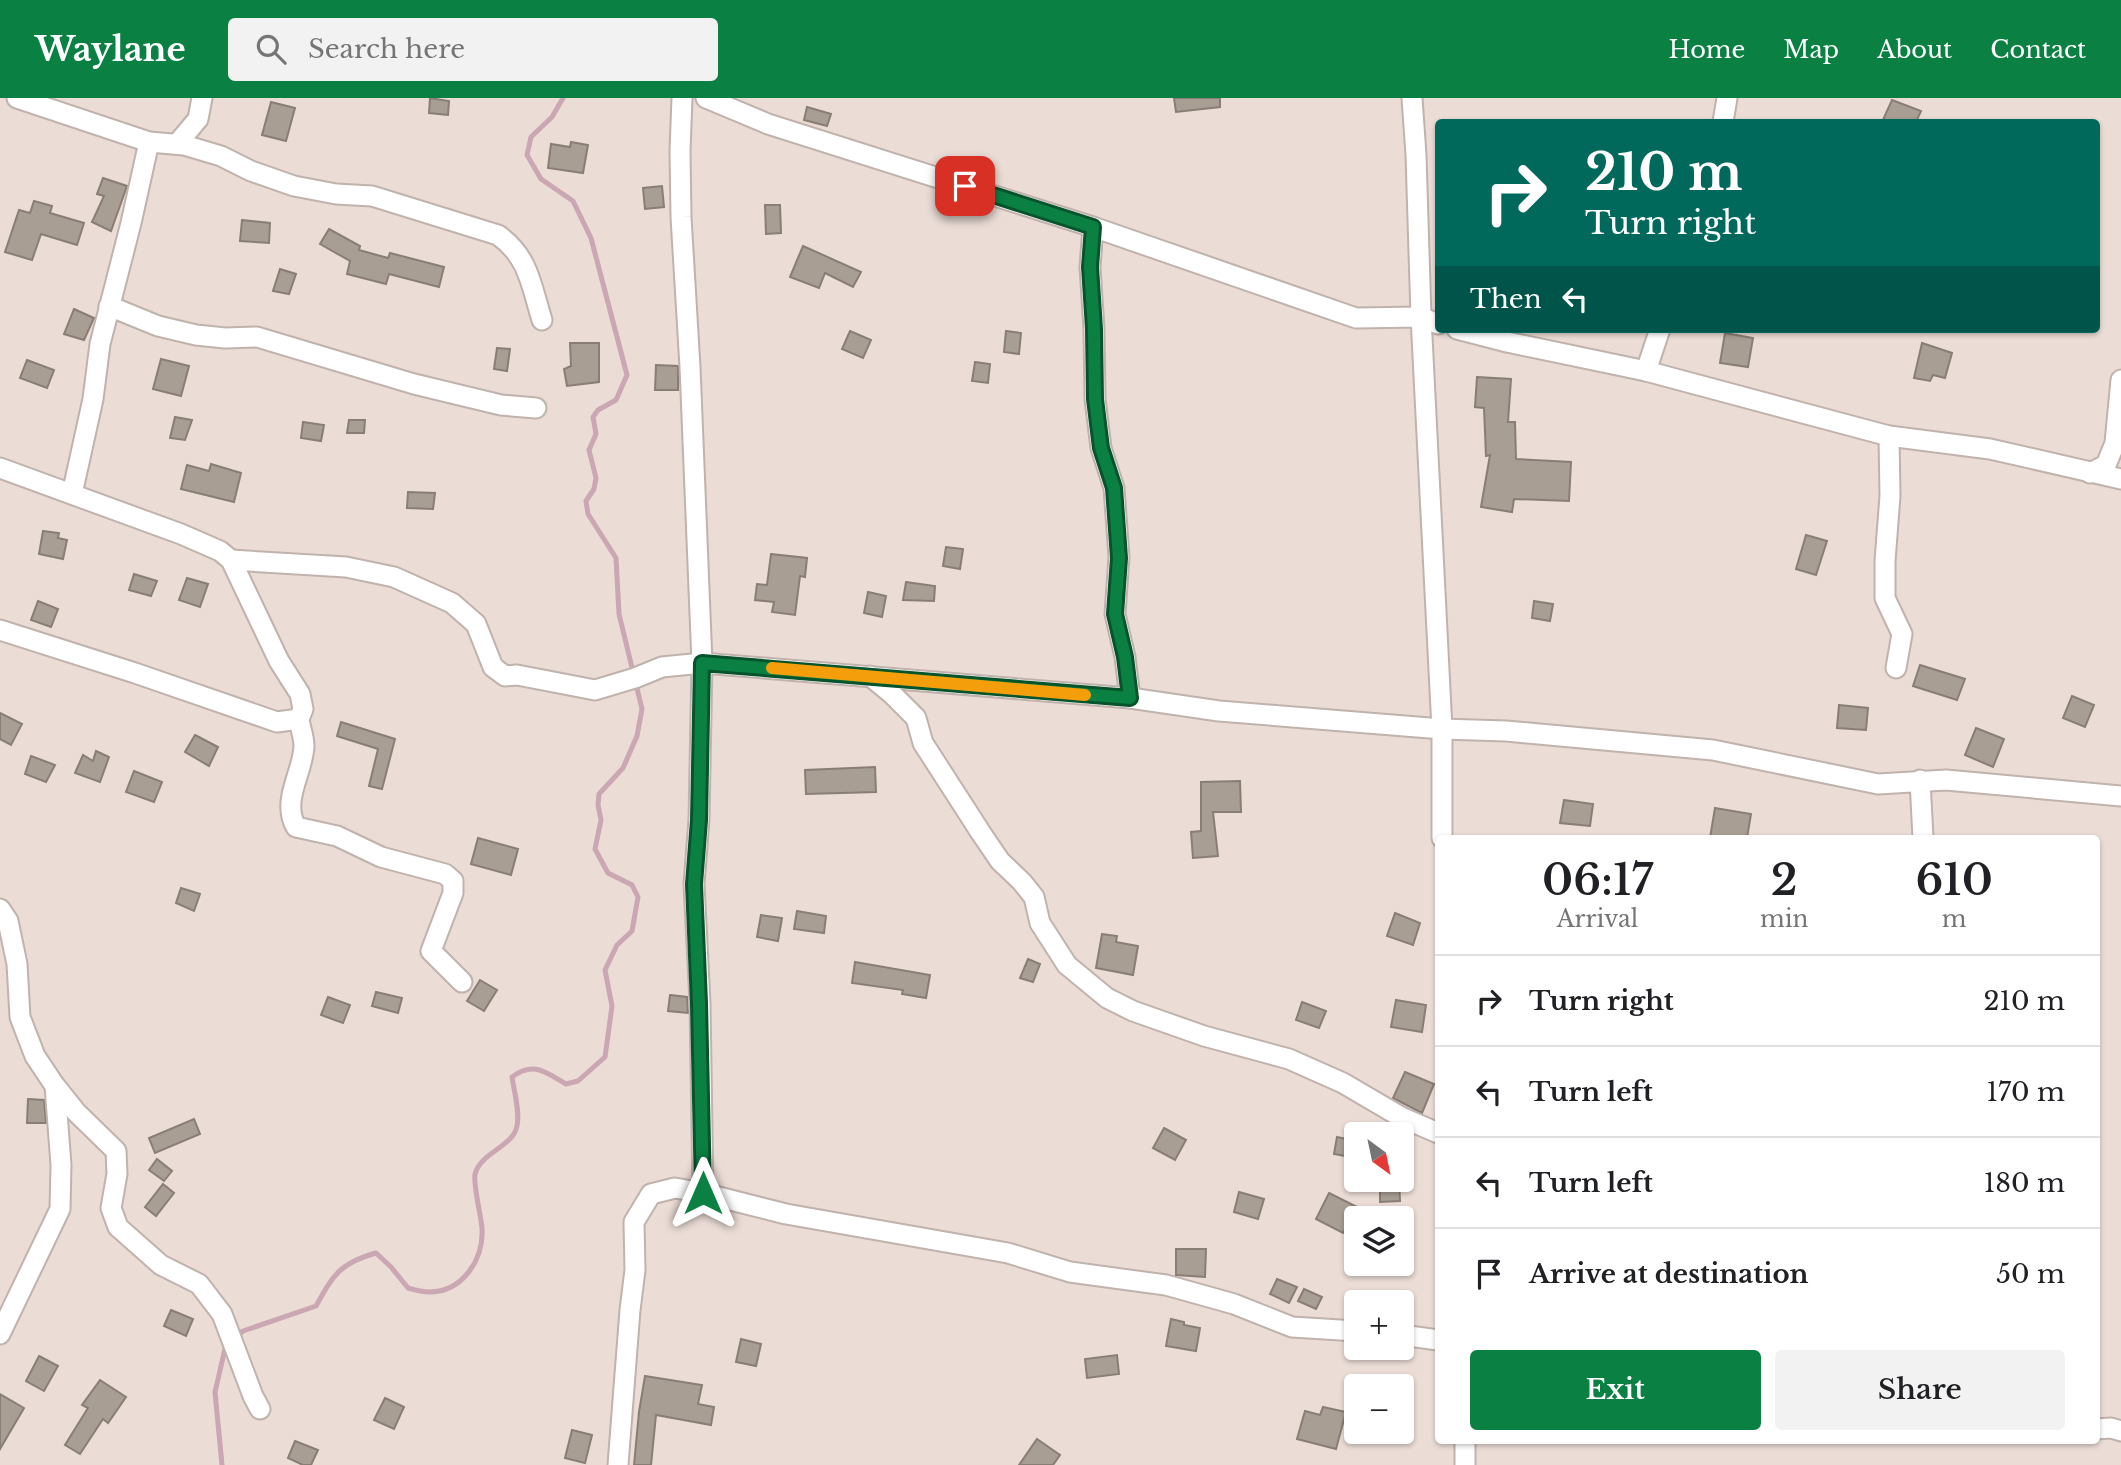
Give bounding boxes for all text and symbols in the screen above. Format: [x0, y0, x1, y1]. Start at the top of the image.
search box [228, 18, 718, 81]
text: Waylane [35, 29, 186, 70]
icon: search [252, 30, 290, 68]
text: Search here [308, 33, 465, 65]
text: Home [1669, 35, 1745, 64]
text: Map [1783, 35, 1839, 64]
text: About [1877, 35, 1952, 64]
text: Contact [1990, 35, 2086, 64]
text: 210 m [1585, 142, 1743, 203]
icon: right [1470, 147, 1561, 238]
pin [935, 156, 995, 216]
icon: arrive [946, 167, 984, 205]
text: Turn right [1585, 203, 1756, 243]
icon: left [1556, 280, 1594, 318]
text: Then [1470, 283, 1542, 315]
text: 06:17 [1542, 854, 1653, 906]
text: 2 [1771, 854, 1798, 906]
text: 610 [1915, 854, 1993, 906]
text: Arrival [1557, 905, 1638, 933]
text: min [1760, 905, 1808, 933]
text: m [1942, 905, 1967, 933]
icon: right [1470, 982, 1508, 1020]
text: Turn right [1529, 985, 1674, 1017]
text: 210 m [1983, 985, 2065, 1017]
icon: left [1470, 1073, 1508, 1111]
text: Turn left [1529, 1076, 1653, 1108]
text: 170 m [1986, 1076, 2065, 1108]
north arrow [1344, 1122, 1414, 1192]
map controls [1344, 1122, 1414, 1444]
position arrow [666, 1156, 740, 1230]
icon: left [1470, 1164, 1508, 1202]
text: Turn left [1529, 1167, 1653, 1199]
text: 180 m [1984, 1167, 2065, 1199]
button: layers [1344, 1206, 1414, 1276]
icon: arrive [1470, 1255, 1508, 1293]
text: Arrive at destination [1529, 1258, 1809, 1290]
text: 50 m [1996, 1258, 2065, 1290]
button: + [1344, 1290, 1414, 1360]
button: Exit [1470, 1350, 1761, 1430]
button: Share [1775, 1350, 2065, 1430]
button: − [1344, 1374, 1414, 1444]

